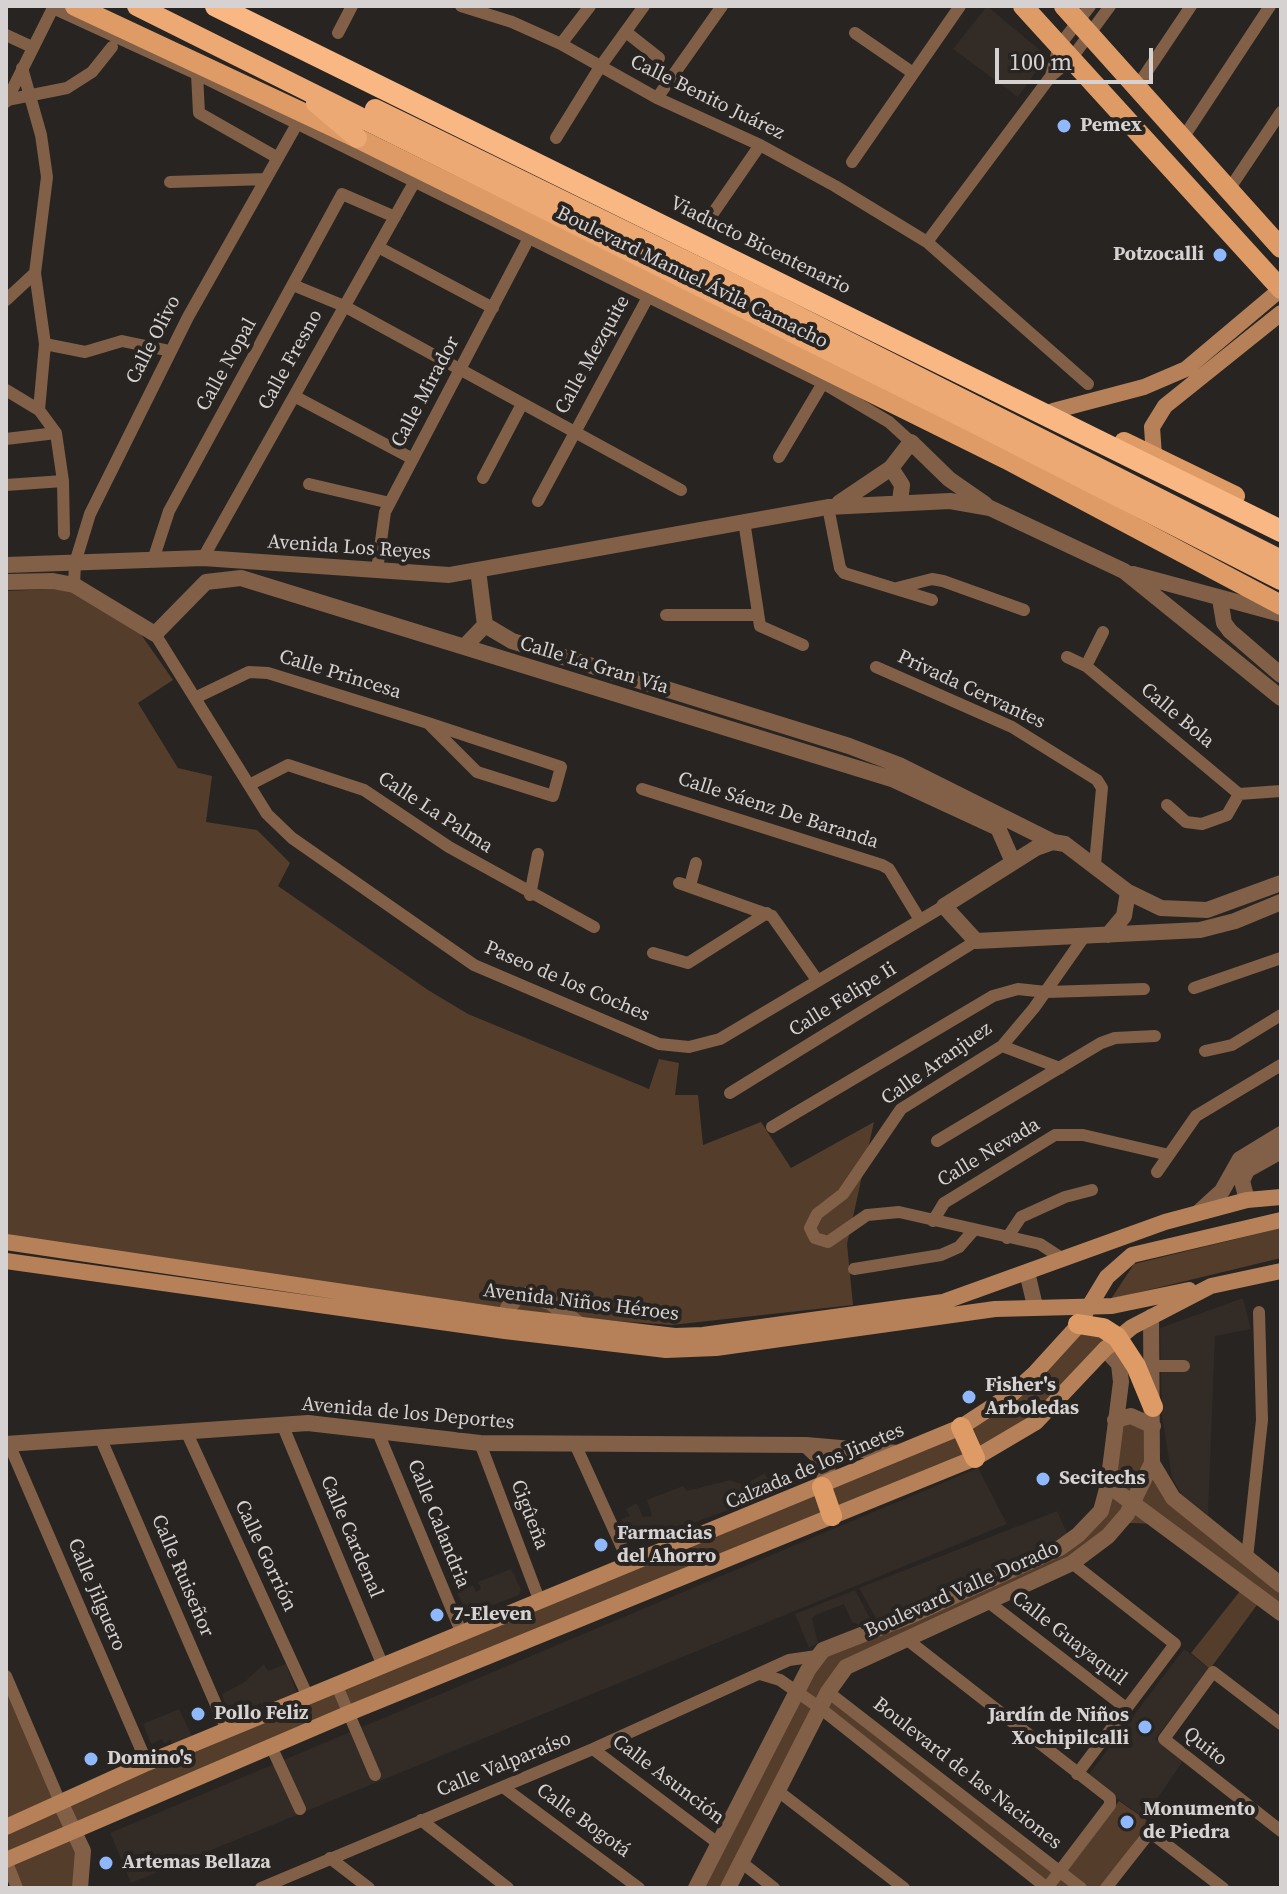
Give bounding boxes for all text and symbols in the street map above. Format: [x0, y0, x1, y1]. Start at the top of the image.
scale bar [999, 32, 1157, 82]
text: 100 m [1009, 45, 1072, 78]
street label: Calle Benito Juárez [626, 50, 788, 146]
place label: Pemex [1080, 114, 1142, 138]
marker: Pemex [1055, 117, 1073, 135]
street label: Viaducto Bicentenario [666, 192, 854, 300]
street label: Boulevard Manuel Ávila Camacho [552, 202, 832, 354]
place label: Potzocalli [1113, 243, 1204, 267]
marker: Potzocalli [1211, 246, 1229, 264]
street label: Calle Mezquite [551, 291, 635, 419]
street label: Calle Olivo [122, 292, 186, 388]
street label: Calle Fresno [254, 306, 328, 414]
street label: Calle Nopal [192, 314, 262, 416]
street label: Calle Mirador [387, 332, 465, 452]
street label: Avenida Los Reyes [266, 530, 432, 566]
street label: Calle La Gran Vía [517, 632, 671, 700]
street label: Calle Princesa [276, 645, 404, 705]
street label: Privada Cervantes [893, 645, 1049, 735]
street label: Calle Bola [1135, 678, 1219, 754]
street label: Calle La Palma [373, 767, 497, 859]
street label: Calle Sáenz De Baranda [675, 767, 881, 855]
street label: Paseo de los Coches [481, 936, 653, 1028]
street label: Calle Felipe Ii [785, 958, 901, 1042]
street label: Calle Aranjuez [877, 1017, 997, 1111]
street label: Calle Nevada [933, 1113, 1045, 1193]
street label: Avenida Niños Héroes [482, 1279, 680, 1327]
place label: Fisher's Arboledas [985, 1374, 1079, 1421]
marker: Fisher's Arboledas [960, 1388, 978, 1406]
street label: Avenida de los Deportes [301, 1393, 515, 1435]
street label: Calzada de los Jinetes [722, 1419, 908, 1515]
street label: Calle Calandria [401, 1456, 475, 1592]
place label: Secitechs [1059, 1467, 1146, 1491]
marker: Secitechs [1034, 1470, 1052, 1488]
street label: Calle Cardenal [314, 1472, 388, 1602]
street label: Cigûeña [505, 1477, 553, 1553]
street label: Calle Gorrión [229, 1496, 301, 1616]
street label: Calle Ruiseñor [145, 1511, 219, 1641]
place label: Farmacias del Ahorro [617, 1522, 716, 1569]
street label: Calle Jilguero [62, 1535, 130, 1655]
marker: Farmacias del Ahorro [592, 1536, 610, 1554]
street label: Boulevard Valle Dorado [861, 1536, 1063, 1644]
street label: Calle Guayaquil [1007, 1587, 1131, 1691]
place label: 7-Eleven [453, 1603, 532, 1627]
marker: 7-Eleven [428, 1606, 446, 1624]
street label: Boulevard de las Naciones [868, 1693, 1066, 1855]
place label: Pollo Feliz [214, 1702, 308, 1726]
place label: Jardín de Niños Xochipilcalli [988, 1704, 1129, 1751]
marker: Pollo Feliz [189, 1705, 207, 1723]
marker: Jardín de Niños Xochipilcalli [1136, 1718, 1154, 1736]
street label: Quito [1178, 1722, 1232, 1772]
street label: Calle Valparaíso [433, 1727, 575, 1803]
street label: Calle Asunción [607, 1730, 729, 1830]
place label: Domino's [107, 1747, 192, 1771]
marker: Domino's [82, 1750, 100, 1768]
street label: Calle Bogotá [531, 1779, 635, 1863]
place label: Monumento de Piedra [1143, 1798, 1255, 1845]
marker: Monumento de Piedra [1118, 1813, 1136, 1831]
place label: Artemas Bellaza [122, 1851, 271, 1875]
marker: Artemas Bellaza [97, 1854, 115, 1872]

